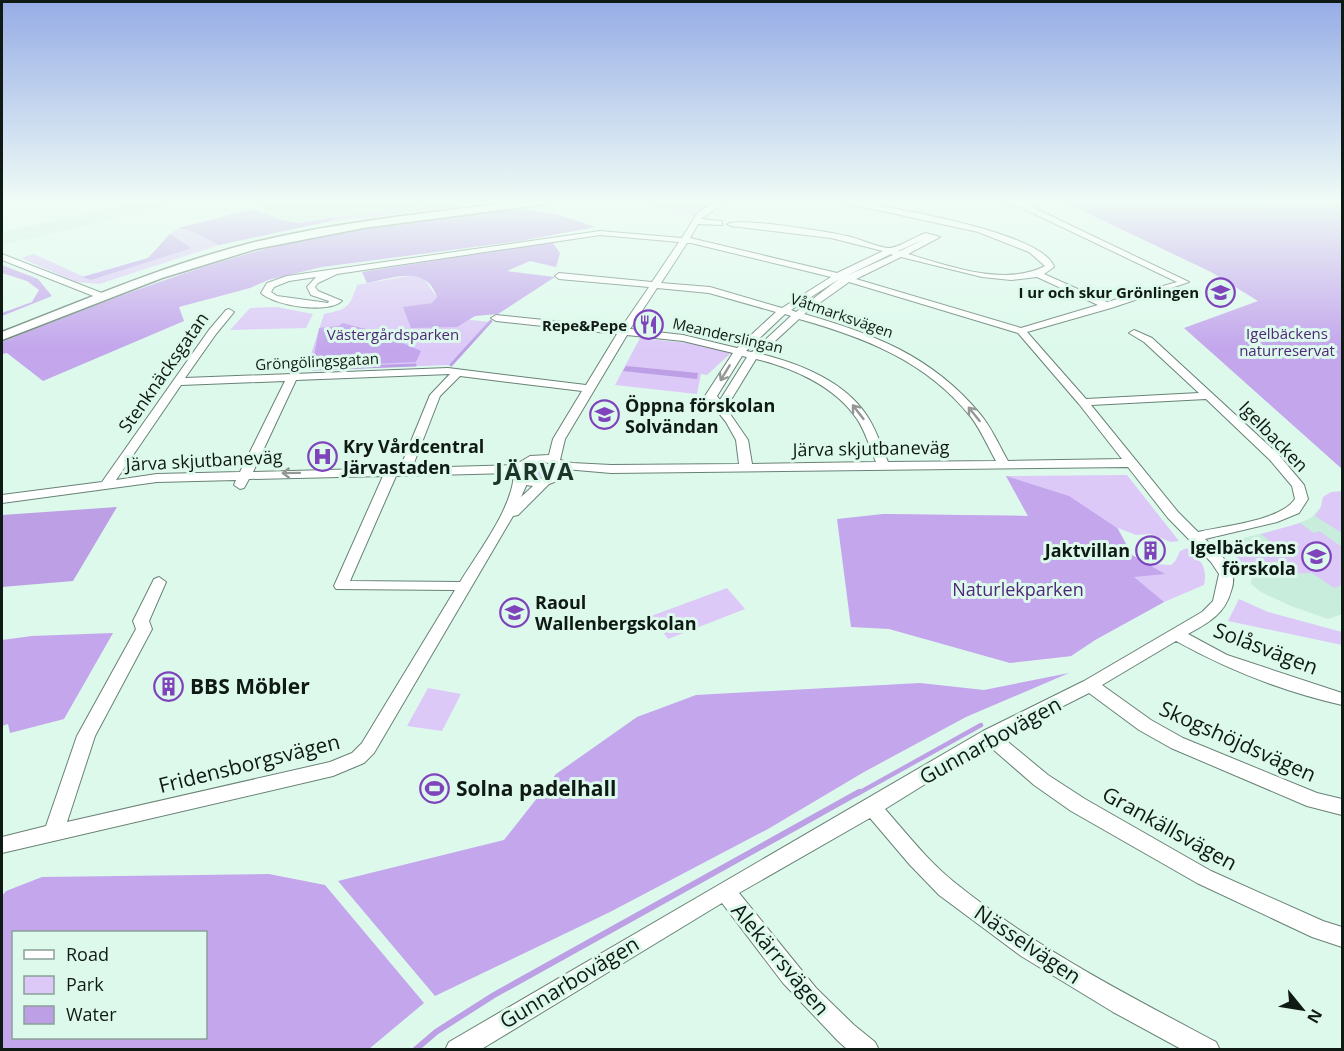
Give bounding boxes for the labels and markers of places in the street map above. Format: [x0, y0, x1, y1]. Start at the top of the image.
school or university icon: I ur och skur Grönlingen [1204, 276, 1236, 308]
place label: I ur och skur Grönlingen [1018, 282, 1199, 302]
restaurant icon: Repe&Pepe [632, 309, 664, 341]
place label: Repe&Pepe [542, 315, 627, 335]
place label: Öppna förskolan Solvändan [625, 393, 775, 438]
school or university icon: Öppna förskolan Solvändan [588, 399, 620, 431]
place label: Kry Vårdcentral Järvastaden [341, 434, 484, 479]
hospital icon: Kry Vårdcentral Järvastaden [306, 440, 338, 472]
building icon: Jaktvillan [1135, 534, 1167, 566]
place label: Igelbäckens förskola [1190, 535, 1296, 580]
place label: Jaktvillan [1043, 538, 1130, 562]
school or university icon: Igelbäckens förskola [1301, 541, 1333, 573]
place label: Raoul Wallenbergskolan [535, 590, 697, 635]
school or university icon: Raoul Wallenbergskolan [498, 596, 530, 628]
building icon: BBS Möbler [153, 670, 185, 702]
place label: BBS Möbler [190, 672, 310, 700]
sports icon: Solna padelhall [419, 772, 451, 804]
place label: Solna padelhall [456, 774, 616, 802]

